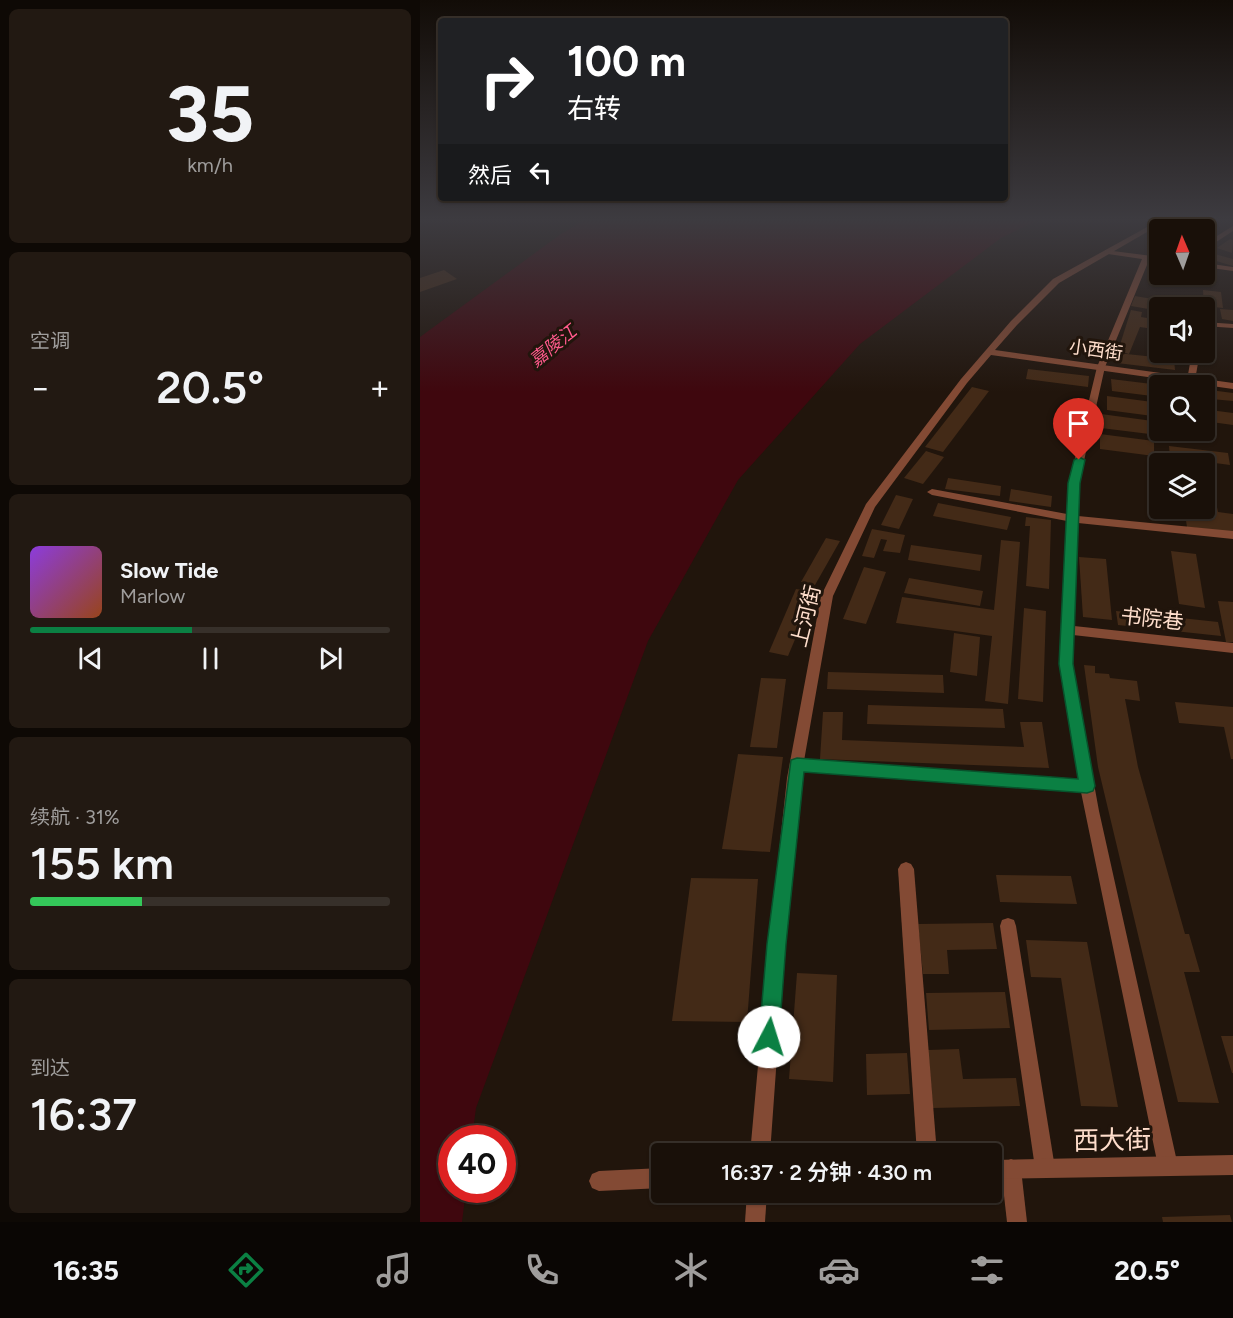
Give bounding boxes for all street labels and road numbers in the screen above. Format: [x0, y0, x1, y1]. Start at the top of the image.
street label: 小西街 [1068, 335, 1124, 365]
street label: 上河街 [786, 582, 825, 649]
street label: 书院巷 [1119, 603, 1185, 634]
street label: 西大街 [1073, 1123, 1151, 1157]

